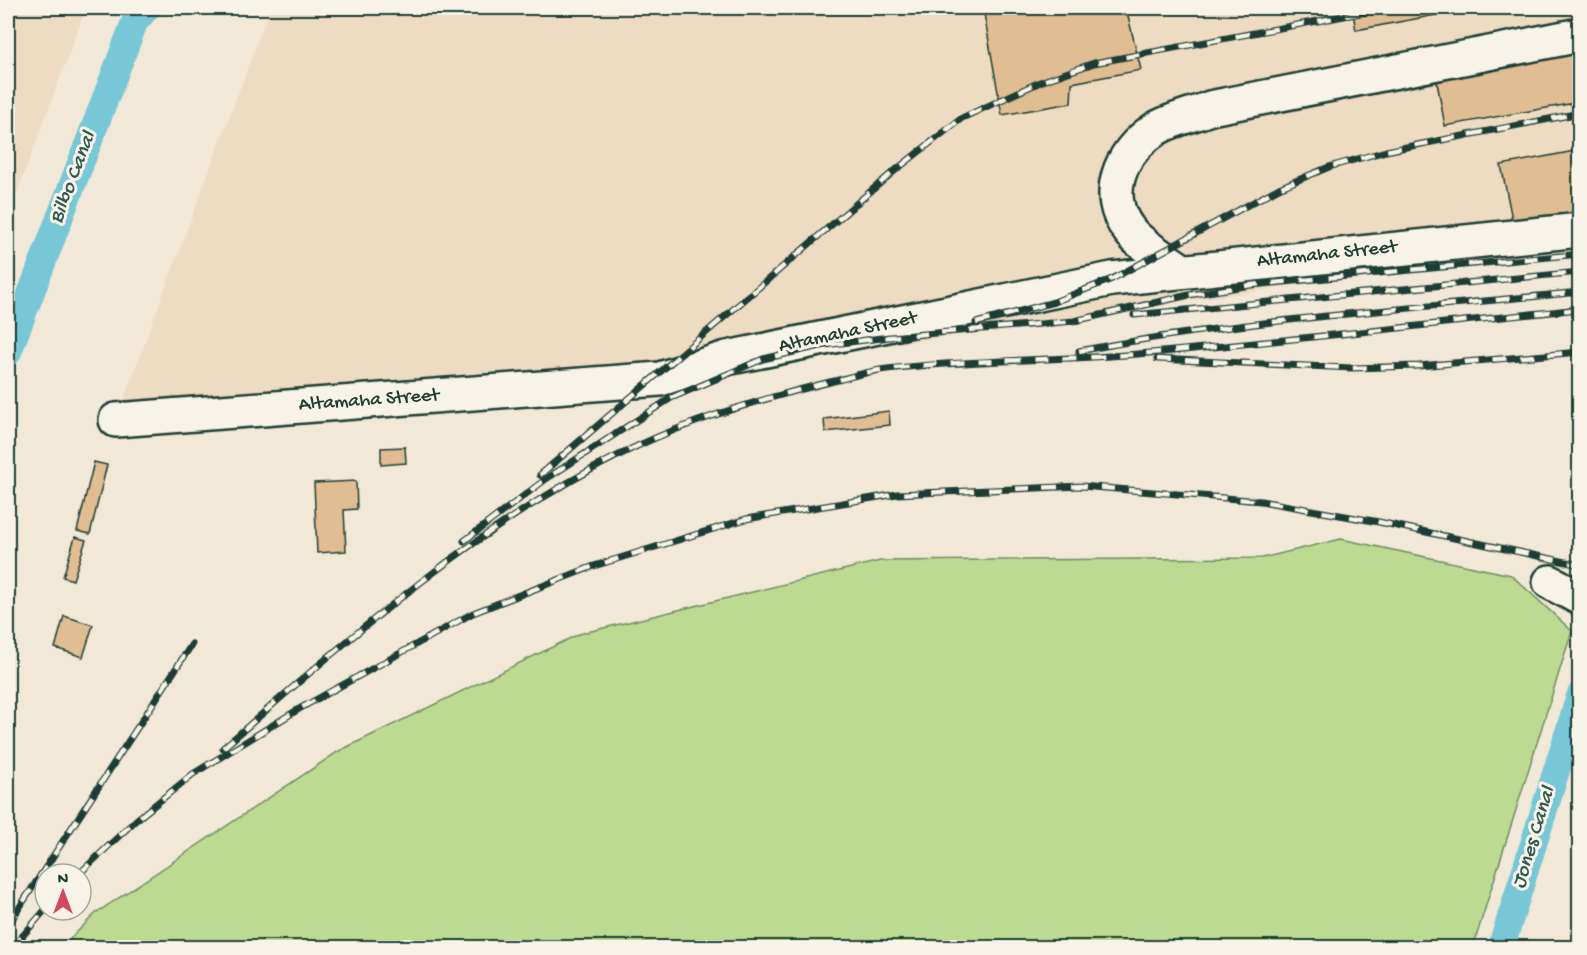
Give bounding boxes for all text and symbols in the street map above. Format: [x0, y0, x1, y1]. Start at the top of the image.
water label: Bilbo Canal [45, 127, 103, 227]
street label: Altamaha Street [1256, 236, 1400, 274]
street label: Altamaha Street [777, 307, 921, 359]
street label: Altamaha Street [298, 384, 442, 417]
water label: Jones Canal [1508, 783, 1563, 892]
north arrow [33, 862, 93, 922]
text: N [58, 871, 69, 890]

